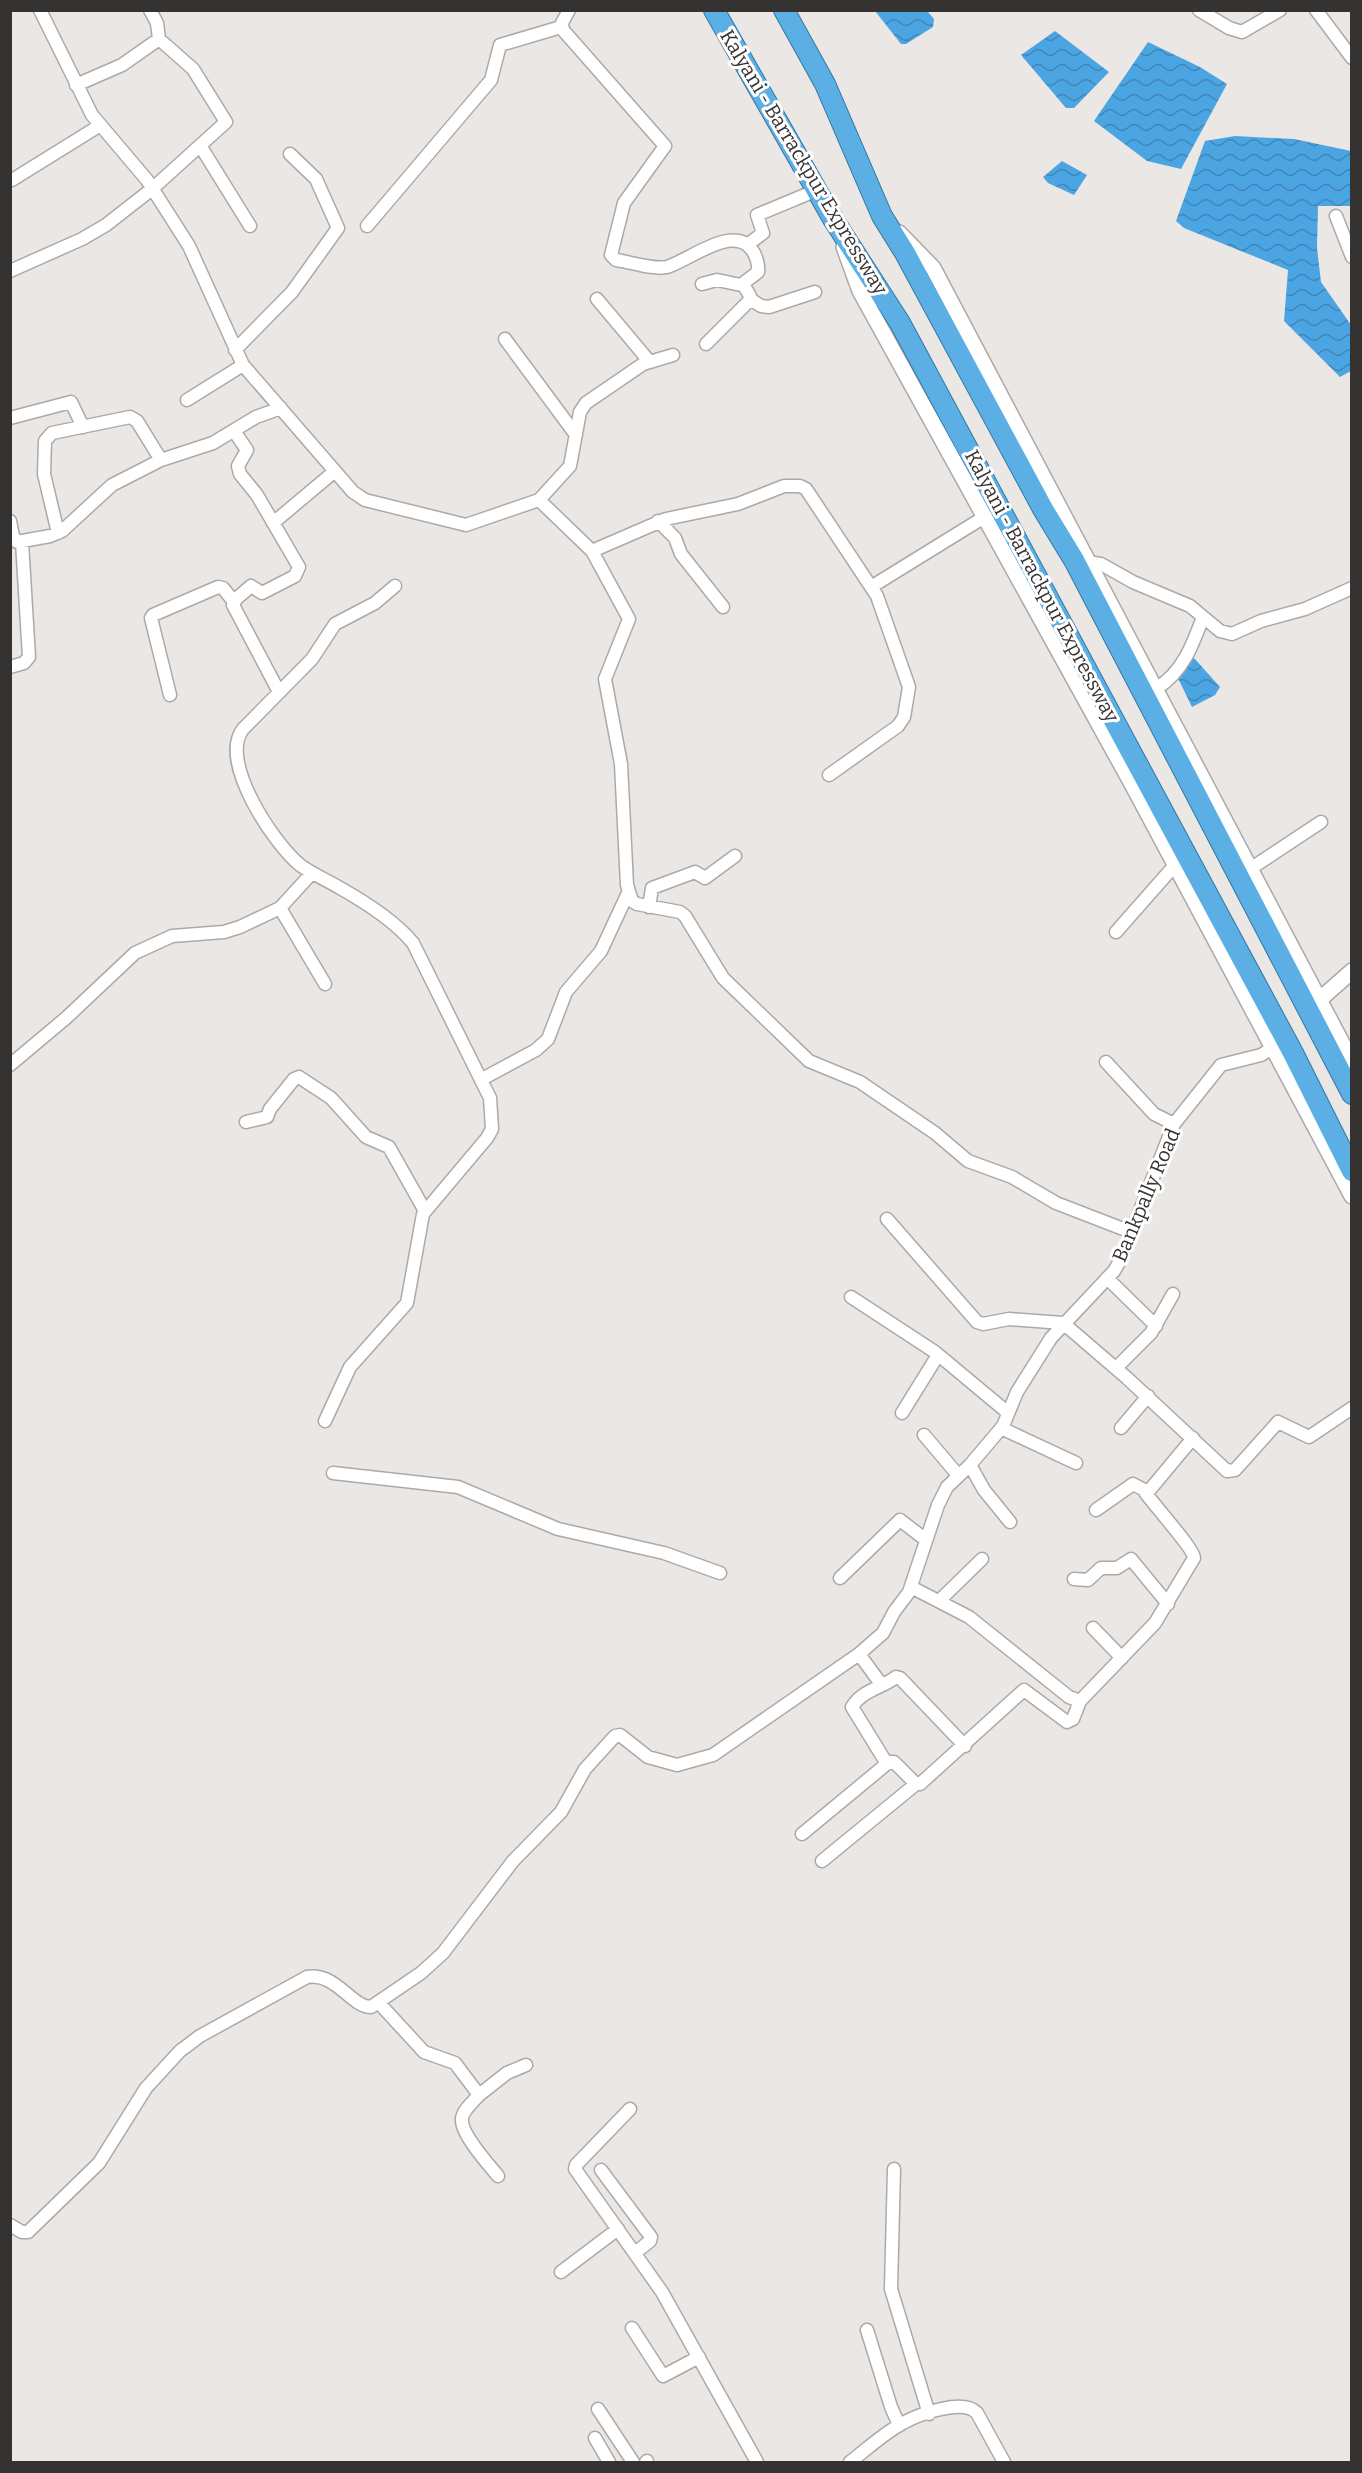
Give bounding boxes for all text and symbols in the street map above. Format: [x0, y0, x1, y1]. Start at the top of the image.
street label: Kalyani - Barrackpur Expressway [715, 25, 893, 299]
street label: Kalyani - Barrackpur Expressway [960, 446, 1124, 727]
street label: Bankpally Road [1107, 1124, 1185, 1265]

